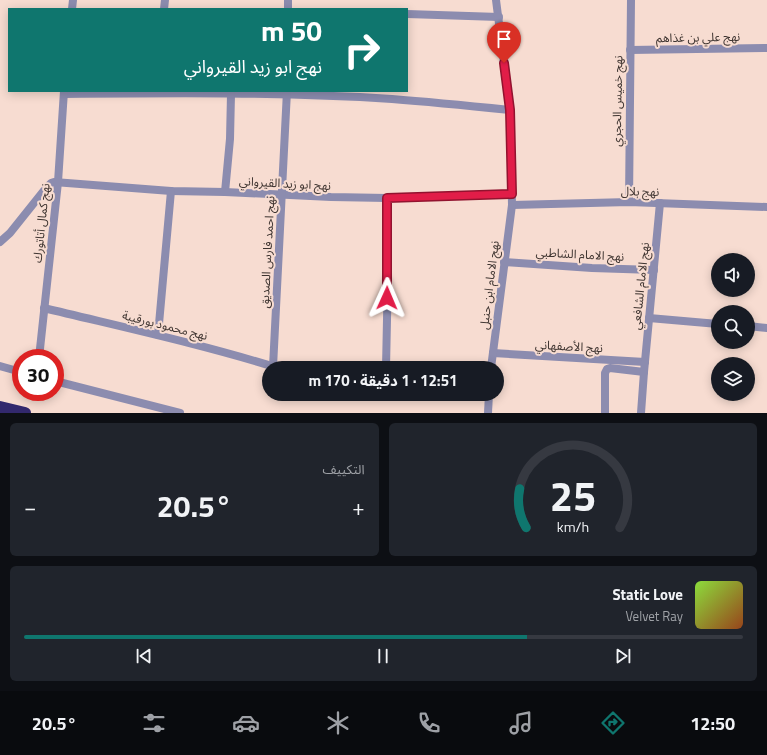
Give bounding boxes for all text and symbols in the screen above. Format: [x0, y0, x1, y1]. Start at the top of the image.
text: 50 m [261, 9, 322, 52]
pin [487, 22, 521, 63]
icon: right [336, 24, 388, 76]
street label: نهج علي بن غذاهم [656, 27, 740, 48]
icon: arrive [493, 28, 515, 50]
text: نهج ابو زيد القيرواني [184, 53, 322, 80]
street label: نهج خميس الحجري [607, 55, 628, 147]
street label: نهج ابو زيد القيرواني [238, 171, 332, 196]
street label: نهج بلال [621, 181, 659, 201]
street label: نهج كمال أتاتورك [27, 182, 55, 264]
street label: نهج احمد فارس الصديق [255, 195, 279, 309]
street label: نهج الامام ابن حنبل [474, 239, 504, 331]
street label: نهج الامام الشافعي [626, 241, 655, 331]
street label: نهج الامام الشاطبي [535, 242, 625, 267]
map controls [711, 253, 755, 401]
button: sound [711, 253, 755, 297]
position arrow [366, 277, 408, 319]
street label: نهج محمود بورقيبة [120, 305, 210, 345]
button: search [711, 305, 755, 349]
street label: نهج الأصفهاني [535, 335, 603, 358]
speed limit sign: 30 [12, 349, 64, 401]
button: layers [711, 357, 755, 401]
text: 12:51 · 1 دقيقة · 170 m [309, 369, 457, 392]
text: التكييف [323, 459, 365, 479]
text: 25 [549, 463, 596, 526]
text: 20.5° [157, 483, 232, 529]
text: − [24, 490, 36, 524]
text: + [352, 490, 364, 524]
text: km/h [557, 515, 589, 537]
text: Static Love [612, 583, 683, 606]
text: Velvet Ray [625, 606, 683, 626]
icon: previous [133, 645, 155, 667]
icon: pause [372, 645, 394, 667]
icon: next [612, 645, 634, 667]
icon: filters [140, 709, 168, 737]
icon: car [232, 709, 260, 737]
icon: climate [324, 709, 352, 737]
icon: phone [415, 709, 443, 737]
icon: music [507, 709, 535, 737]
icon: directions [599, 709, 627, 737]
text: 20.5° [32, 710, 77, 737]
text: 12:50 [690, 710, 735, 737]

